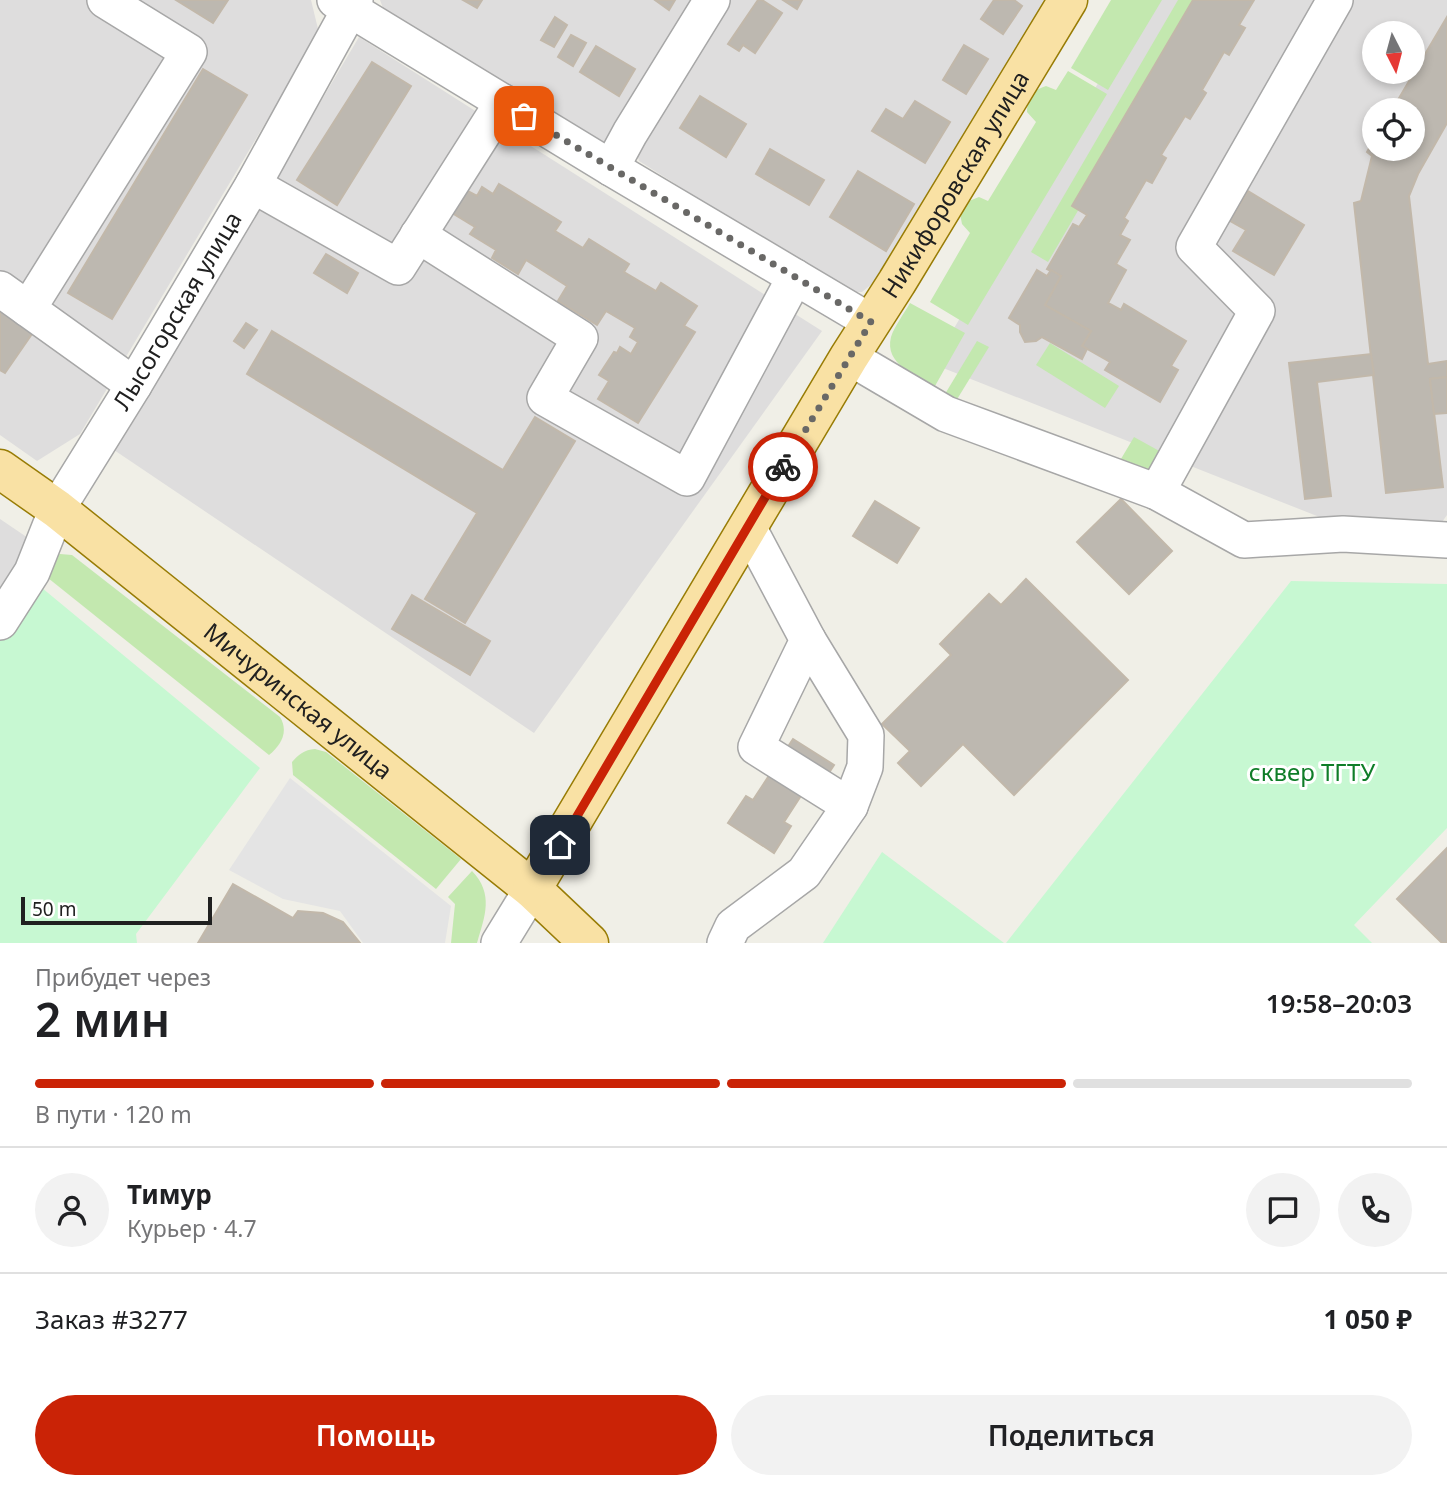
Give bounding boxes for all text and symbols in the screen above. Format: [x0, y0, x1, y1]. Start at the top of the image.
north arrow [1362, 21, 1424, 84]
map controls [1362, 21, 1425, 161]
street label: Никифоровская улица [873, 64, 1036, 304]
pin [494, 86, 554, 146]
icon: bag [505, 97, 543, 135]
button: locate [1362, 98, 1425, 161]
street label: Лысогорская улица [105, 205, 249, 416]
courier [748, 432, 818, 502]
icon: bike [764, 448, 802, 486]
street label: Мичуринская улица [197, 615, 400, 786]
park label: сквер ТГТУ [1249, 755, 1375, 788]
pin [530, 815, 590, 875]
icon: home [541, 826, 579, 864]
scale bar [21, 894, 212, 926]
text: 50 m [32, 896, 76, 922]
text: Прибудет через [35, 961, 211, 993]
text: 19:58–20:03 [1266, 985, 1412, 1021]
text: 2 мин [35, 988, 170, 1050]
text: В пути · 120 m [35, 1098, 192, 1130]
button: person [35, 1173, 109, 1247]
button: chat [1246, 1173, 1320, 1247]
button: phone [1338, 1173, 1412, 1247]
text: Тимур [127, 1176, 212, 1212]
text: Курьер · 4.7 [127, 1212, 257, 1244]
text: Заказ #3277 [35, 1301, 188, 1337]
text: 1 050 ₽ [1323, 1301, 1412, 1337]
button: Помощь [35, 1395, 717, 1475]
button: Поделиться [731, 1395, 1412, 1475]

